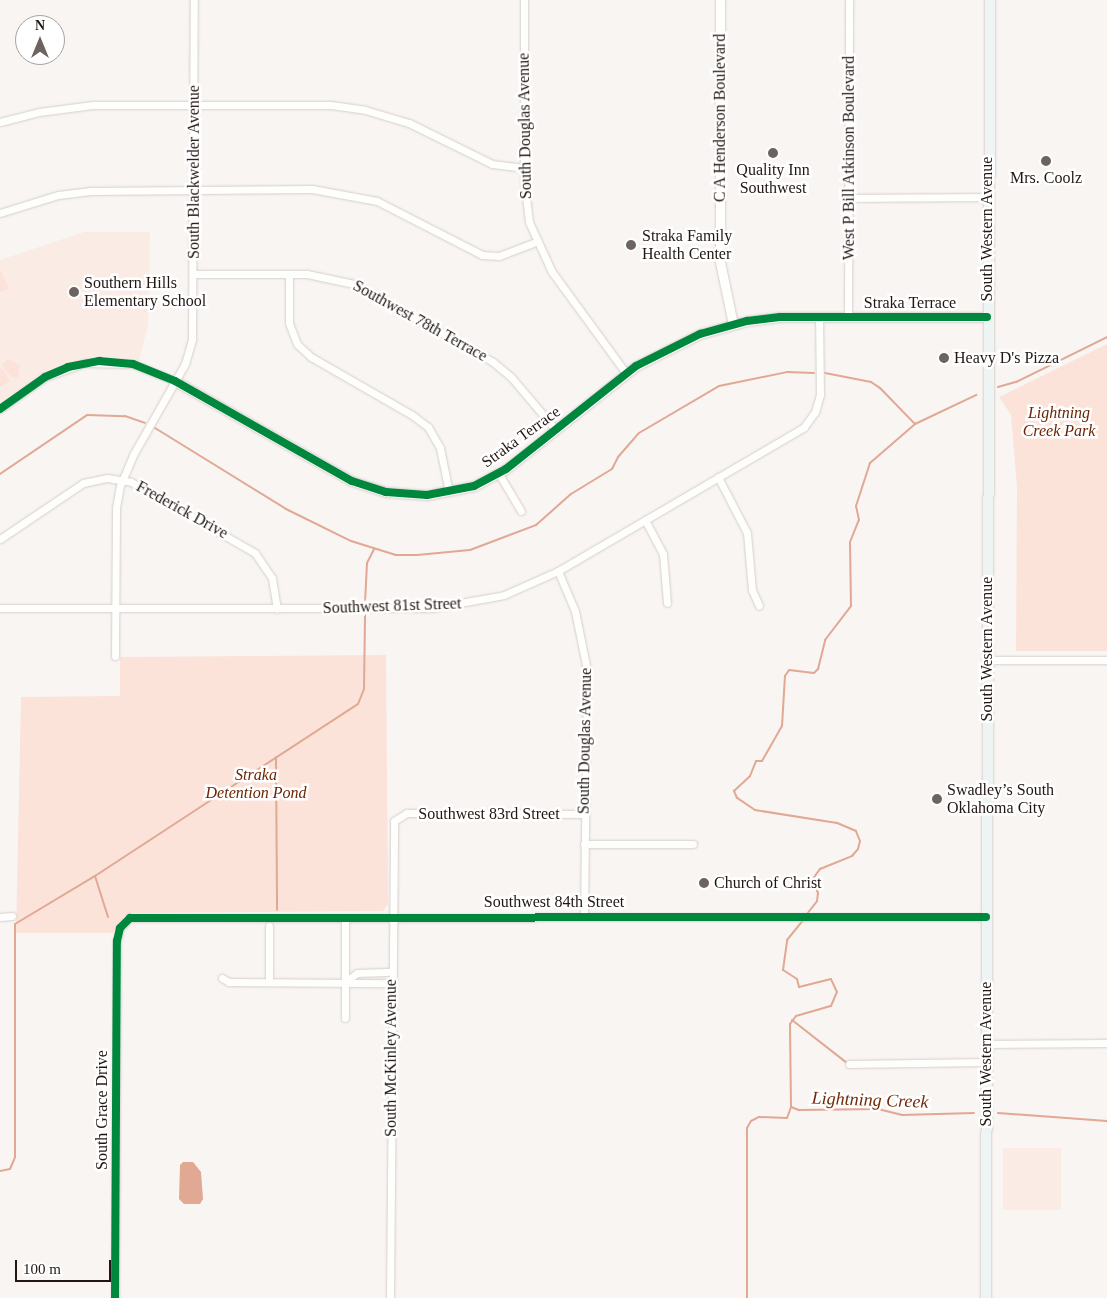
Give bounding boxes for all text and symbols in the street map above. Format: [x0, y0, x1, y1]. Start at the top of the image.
north arrow [15, 15, 65, 65]
text: N [35, 18, 45, 33]
street label: C A Henderson Boulevard [710, 33, 730, 203]
street label: South Douglas Avenue [514, 52, 536, 200]
street label: West P Bill Atkinson Boulevard [839, 55, 859, 261]
street label: South Blackwelder Avenue [184, 85, 204, 259]
marker: Quality Inn Southwest [767, 147, 779, 159]
marker: Mrs. Coolz [1040, 155, 1052, 167]
street label: South Western Avenue [977, 156, 997, 302]
place label: Quality Inn Southwest [736, 160, 810, 198]
place label: Mrs. Coolz [1010, 168, 1082, 188]
place label: Straka Family Health Center [642, 226, 732, 264]
marker: Straka Family Health Center [624, 238, 638, 252]
place label: Southern Hills Elementary School [84, 273, 206, 311]
street label: Southwest 78th Terrace [349, 276, 491, 366]
marker: Southern Hills Elementary School [68, 286, 80, 298]
street label: Straka Terrace [864, 293, 956, 313]
place label: Heavy D's Pizza [954, 348, 1059, 368]
marker: Heavy D's Pizza [938, 352, 950, 364]
street label: Straka Terrace [478, 402, 564, 472]
park label: Lightning Creek Park [1023, 403, 1095, 441]
street label: Frederick Drive [133, 477, 231, 543]
street label: South Western Avenue [977, 576, 997, 722]
street label: Southwest 81st Street [322, 594, 462, 618]
street label: South Douglas Avenue [574, 667, 596, 815]
park label: Straka Detention Pond [206, 765, 306, 803]
place label: Swadley’s South Oklahoma City [947, 780, 1054, 818]
marker: Swadley’s South Oklahoma City [931, 793, 943, 805]
street label: Southwest 83rd Street [418, 804, 560, 824]
place label: Church of Christ [714, 873, 822, 893]
marker: Church of Christ [698, 877, 710, 889]
street label: Southwest 84th Street [484, 892, 624, 912]
street label: South McKinley Avenue [381, 979, 401, 1137]
street label: South Western Avenue [976, 981, 996, 1127]
street label: South Grace Drive [92, 1050, 112, 1170]
water label: Lightning Creek [811, 1087, 929, 1113]
scale bar [18, 1250, 114, 1282]
text: 100 m [23, 1261, 61, 1277]

